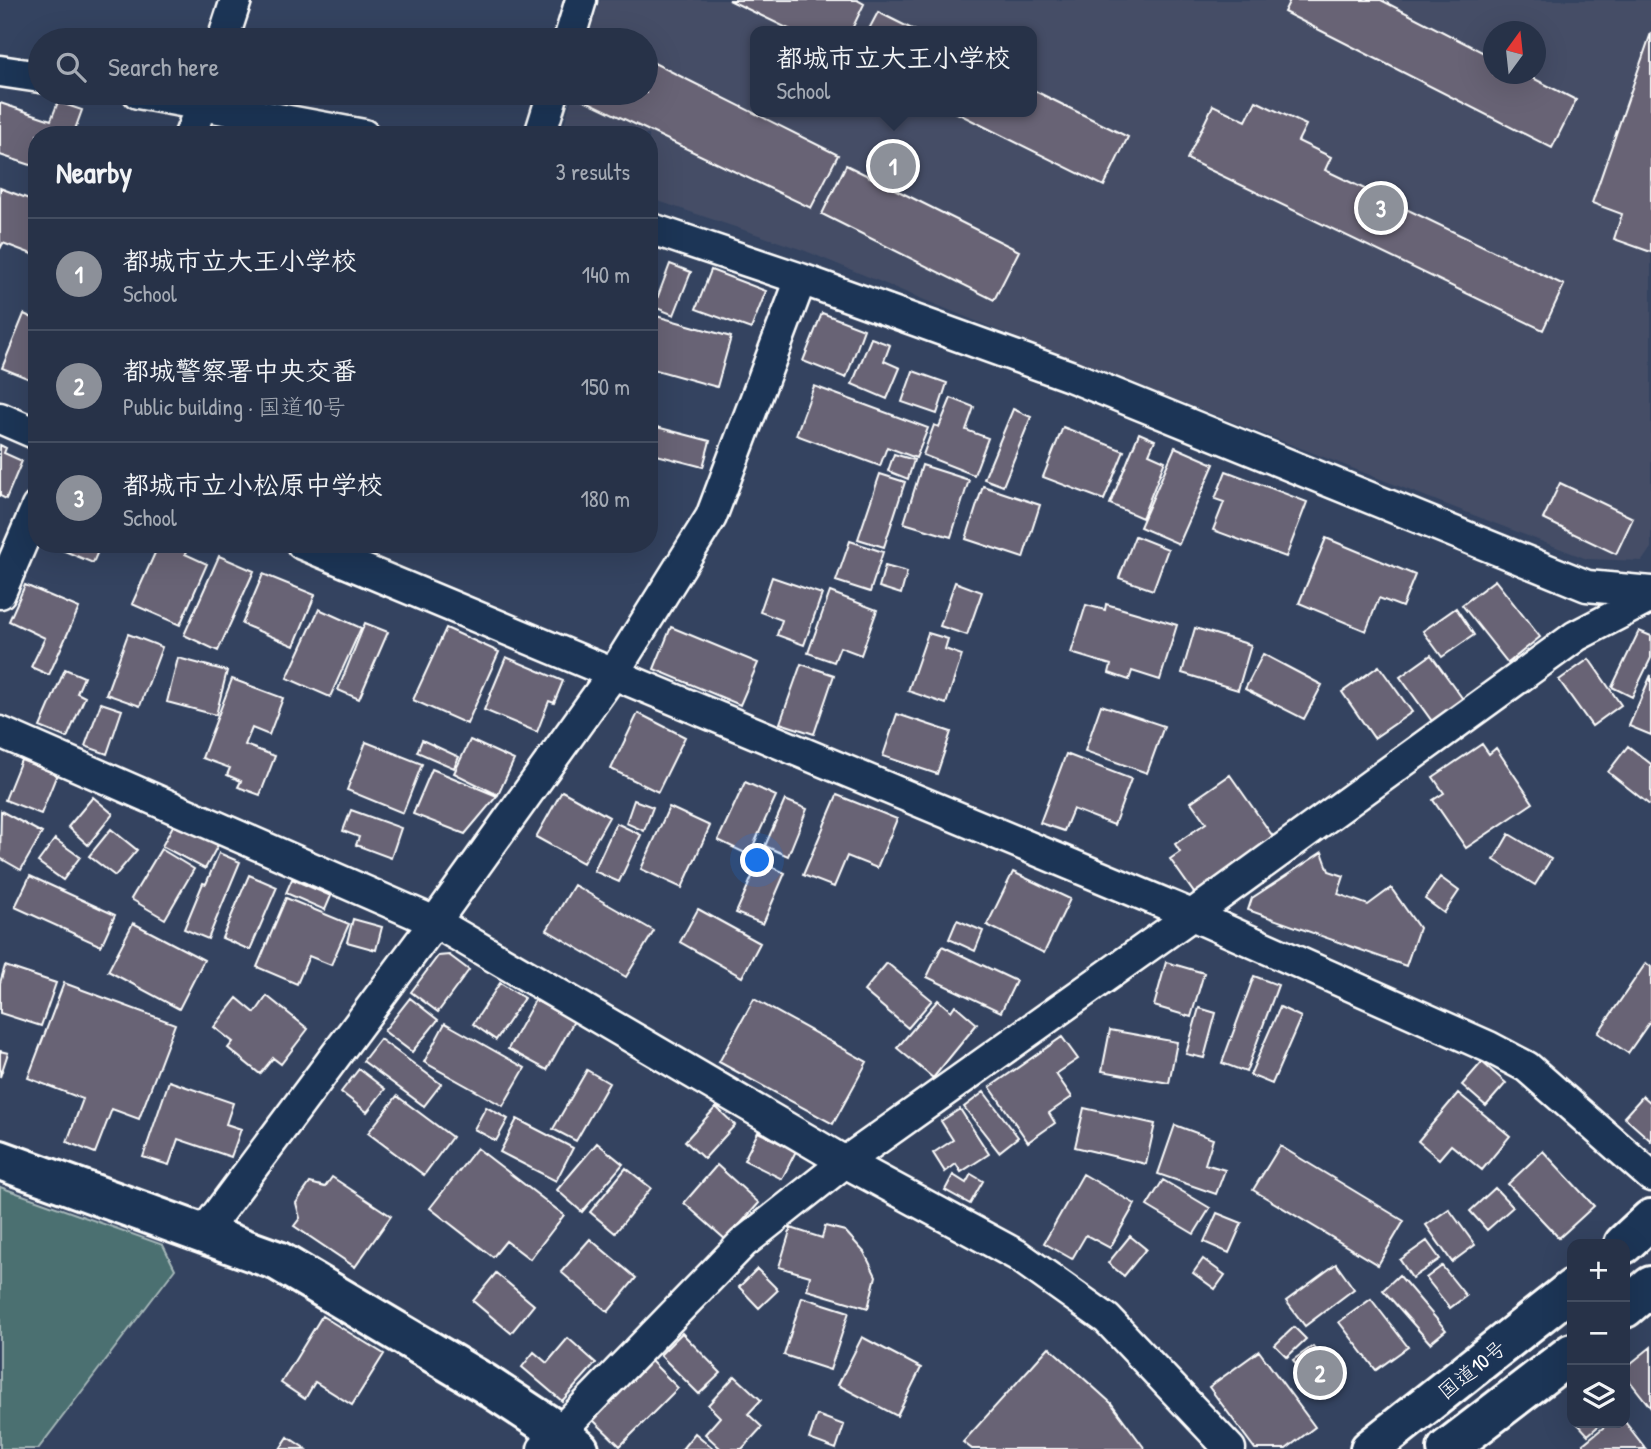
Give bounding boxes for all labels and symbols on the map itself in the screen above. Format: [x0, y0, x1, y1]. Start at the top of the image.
north arrow [1483, 21, 1546, 84]
pin: 1 [870, 140, 916, 192]
pin: 3 [1358, 182, 1404, 234]
your location [740, 843, 774, 877]
street label: 国道10号 [1431, 1333, 1512, 1406]
pin: 2 [1297, 1347, 1343, 1399]

